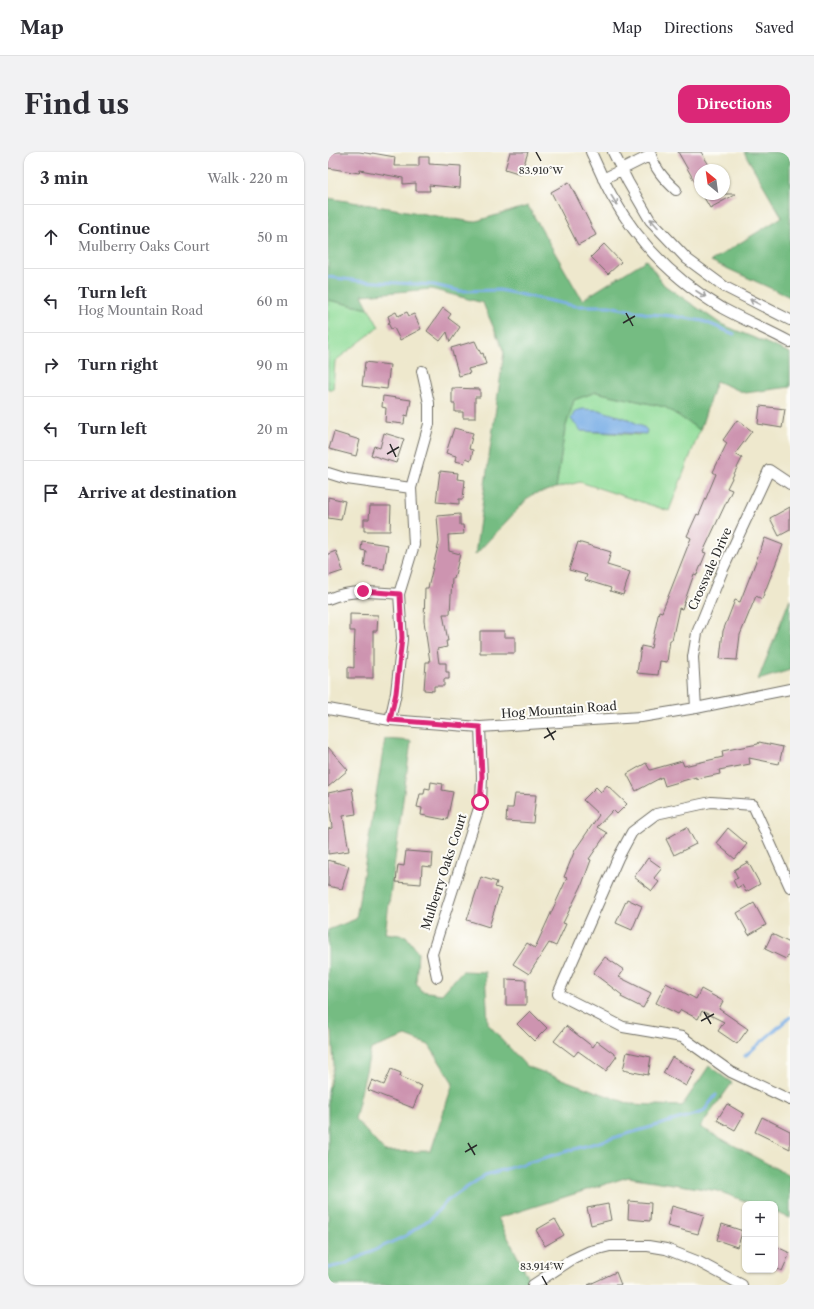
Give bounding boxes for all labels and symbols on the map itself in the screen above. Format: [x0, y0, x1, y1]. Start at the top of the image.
text: 83.910°W [519, 164, 564, 177]
north arrow [694, 164, 730, 200]
one-way arrow [610, 194, 618, 205]
one-way arrow [649, 218, 658, 228]
one-way arrow [695, 291, 707, 299]
one-way arrow [750, 298, 762, 305]
street label: Crossvale Drive [685, 525, 735, 613]
route end [354, 582, 372, 600]
street label: Hog Mountain Road [501, 698, 618, 721]
route start [471, 793, 489, 811]
street label: Mulberry Oaks Court [418, 811, 470, 932]
text: 83.914°W [520, 1260, 565, 1273]

